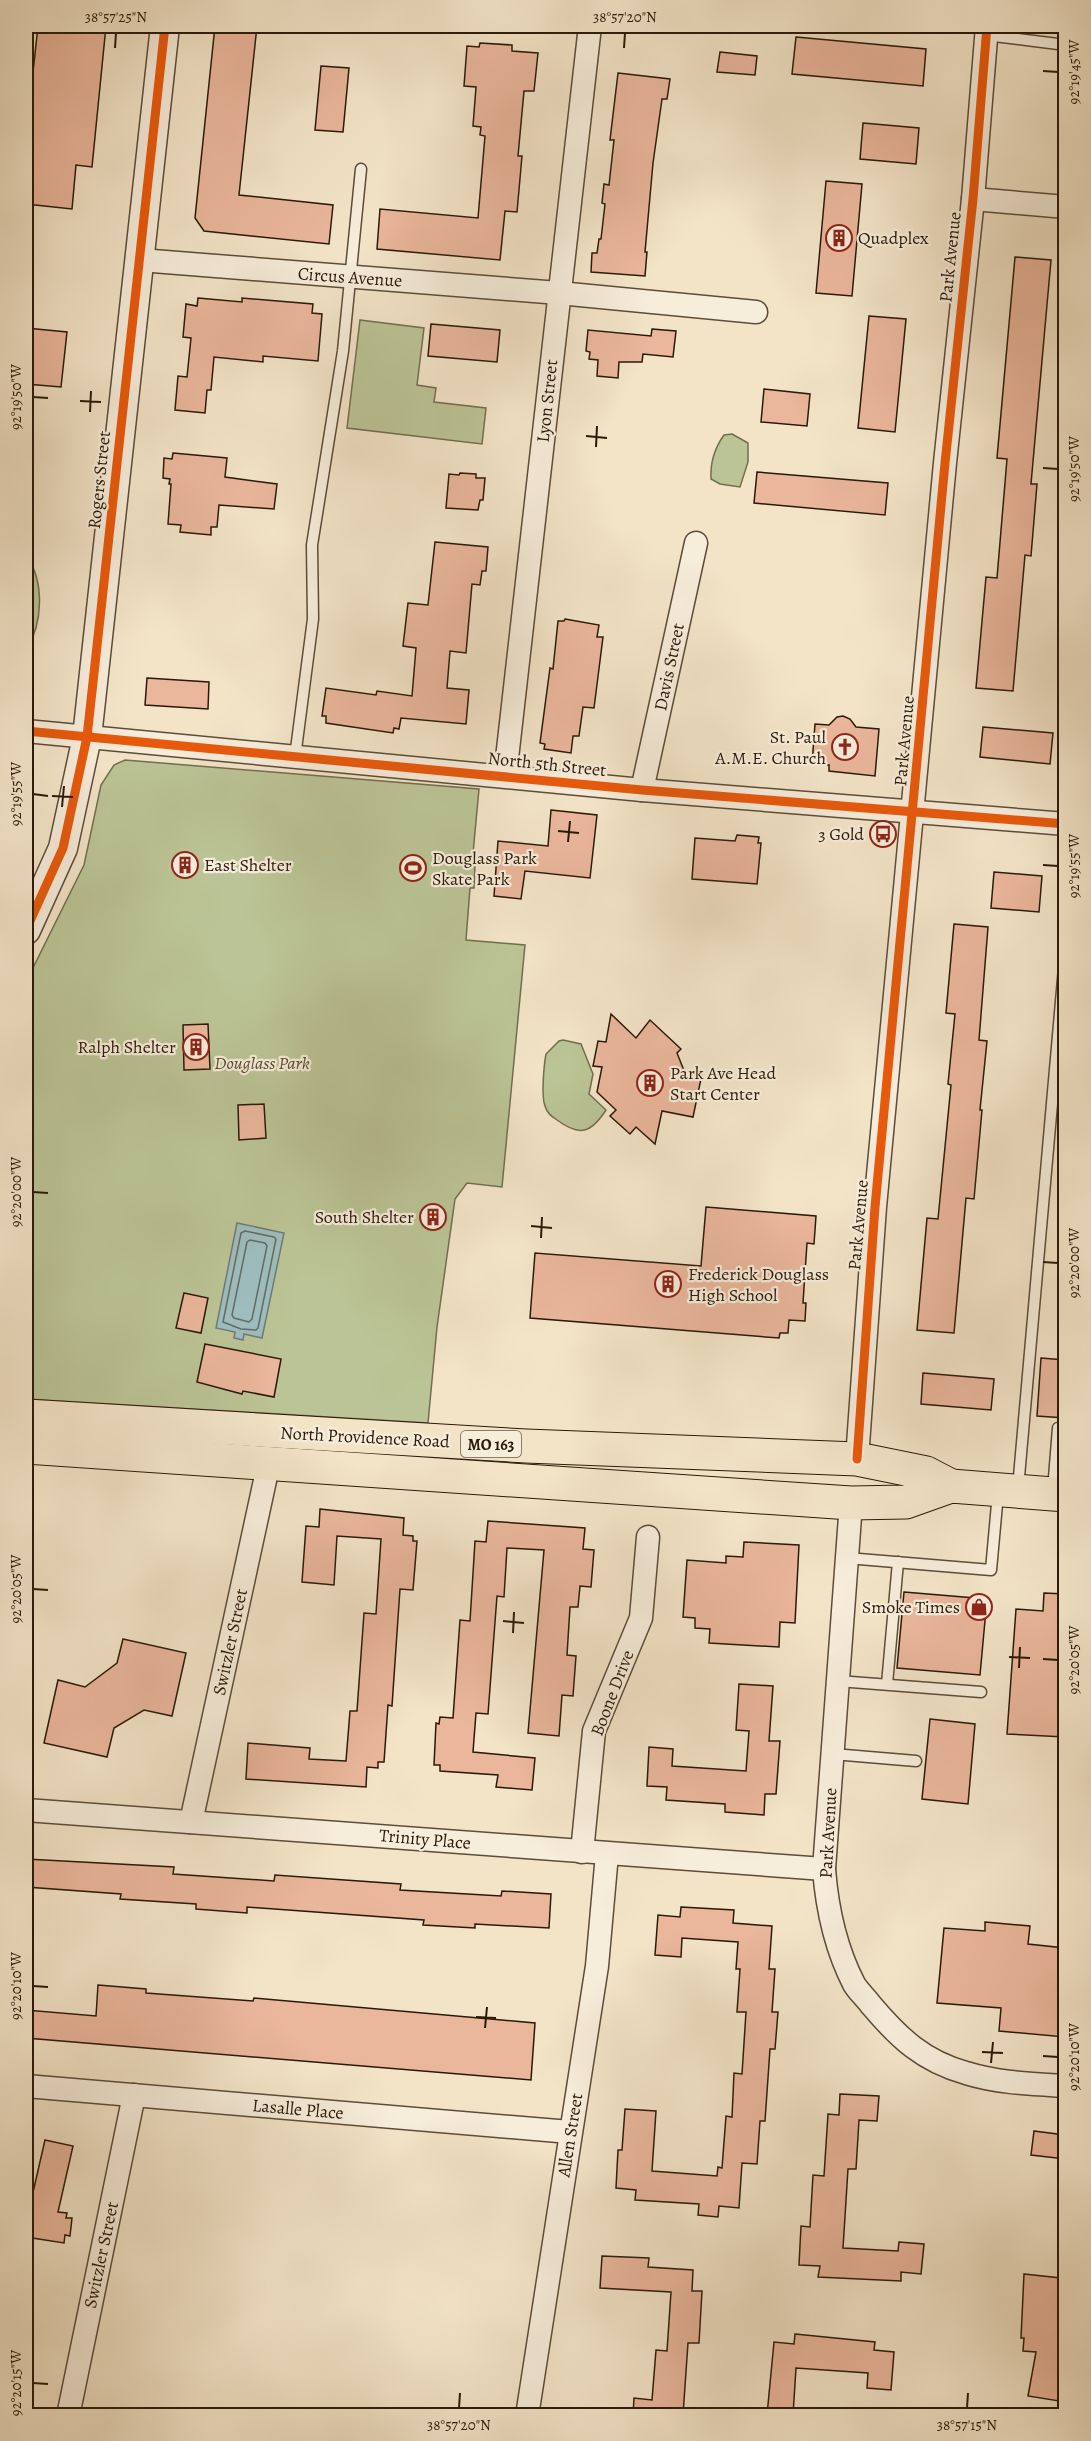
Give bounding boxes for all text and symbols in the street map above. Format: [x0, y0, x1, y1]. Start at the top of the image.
text: 38°57'25"N [85, 7, 147, 27]
text: 38°57'20"N [593, 7, 657, 27]
text: 92°19'45"W [1064, 40, 1084, 104]
street label: Park Avenue [933, 211, 967, 303]
building icon: Quadplex [824, 223, 854, 253]
place label: Quadplex [858, 226, 929, 250]
street label: Circus Avenue [297, 261, 403, 293]
street label: Lyon Street [531, 358, 563, 444]
text: 92°19'50"W [6, 364, 26, 430]
street label: Rogers Street [82, 430, 116, 530]
text: 92°19'50"W [1064, 436, 1084, 502]
street label: Davis Street [648, 621, 690, 713]
street label: Park Avenue [888, 695, 920, 787]
place label: St. Paul A.M.E. Church [714, 725, 827, 770]
church icon: St. Paul A.M.E. Church [830, 732, 860, 762]
street label: North 5th Street [487, 746, 607, 782]
text: 92°19'55"W [6, 762, 26, 826]
bus stop icon: 3 Gold [868, 819, 898, 849]
place label: 3 Gold [818, 822, 864, 846]
text: 92°19'55"W [1064, 834, 1084, 898]
place label: Douglass Park Skate Park [432, 846, 537, 891]
building icon: East Shelter [170, 850, 200, 880]
place label: East Shelter [204, 853, 292, 877]
sports icon: Douglass Park Skate Park [398, 853, 428, 883]
building icon: Ralph Shelter [181, 1032, 211, 1062]
place label: Ralph Shelter [78, 1035, 176, 1059]
park label: Douglass Park [214, 1051, 310, 1075]
place label: Park Ave Head Start Center [670, 1061, 777, 1106]
building icon: Park Ave Head Start Center [635, 1068, 665, 1098]
text: 92°20'00"W [6, 1157, 26, 1227]
street label: Park Avenue [842, 1179, 874, 1271]
building icon: South Shelter [418, 1202, 448, 1232]
place label: South Shelter [315, 1205, 414, 1229]
text: 92°20'00"W [1064, 1228, 1084, 1298]
place label: Frederick Douglass High School [688, 1262, 829, 1307]
building icon: Frederick Douglass High School [653, 1269, 683, 1299]
street label: North Providence Road [280, 1421, 451, 1453]
road number: MO 163 [461, 1431, 521, 1457]
text: 92°20'05"W [6, 1554, 26, 1624]
street label: Switzler Street [207, 1586, 253, 1697]
shop icon: Smoke Times [964, 1592, 994, 1622]
place label: Smoke Times [862, 1595, 960, 1619]
text: 92°20'05"W [1064, 1625, 1084, 1695]
street label: Boone Drive [585, 1646, 639, 1740]
street label: Park Avenue [814, 1787, 842, 1879]
street label: Trinity Place [378, 1823, 472, 1855]
text: 92°20'10"W [6, 1952, 26, 2020]
text: 92°20'10"W [1064, 2023, 1084, 2091]
street label: Allen Street [551, 2091, 588, 2180]
street label: Lasalle Place [251, 2093, 345, 2125]
street label: Switzler Street [78, 2199, 124, 2310]
text: 92°20'15"W [6, 2350, 26, 2416]
text: 38°57'20"N [427, 2415, 491, 2435]
text: 38°57'15"N [937, 2415, 997, 2435]

